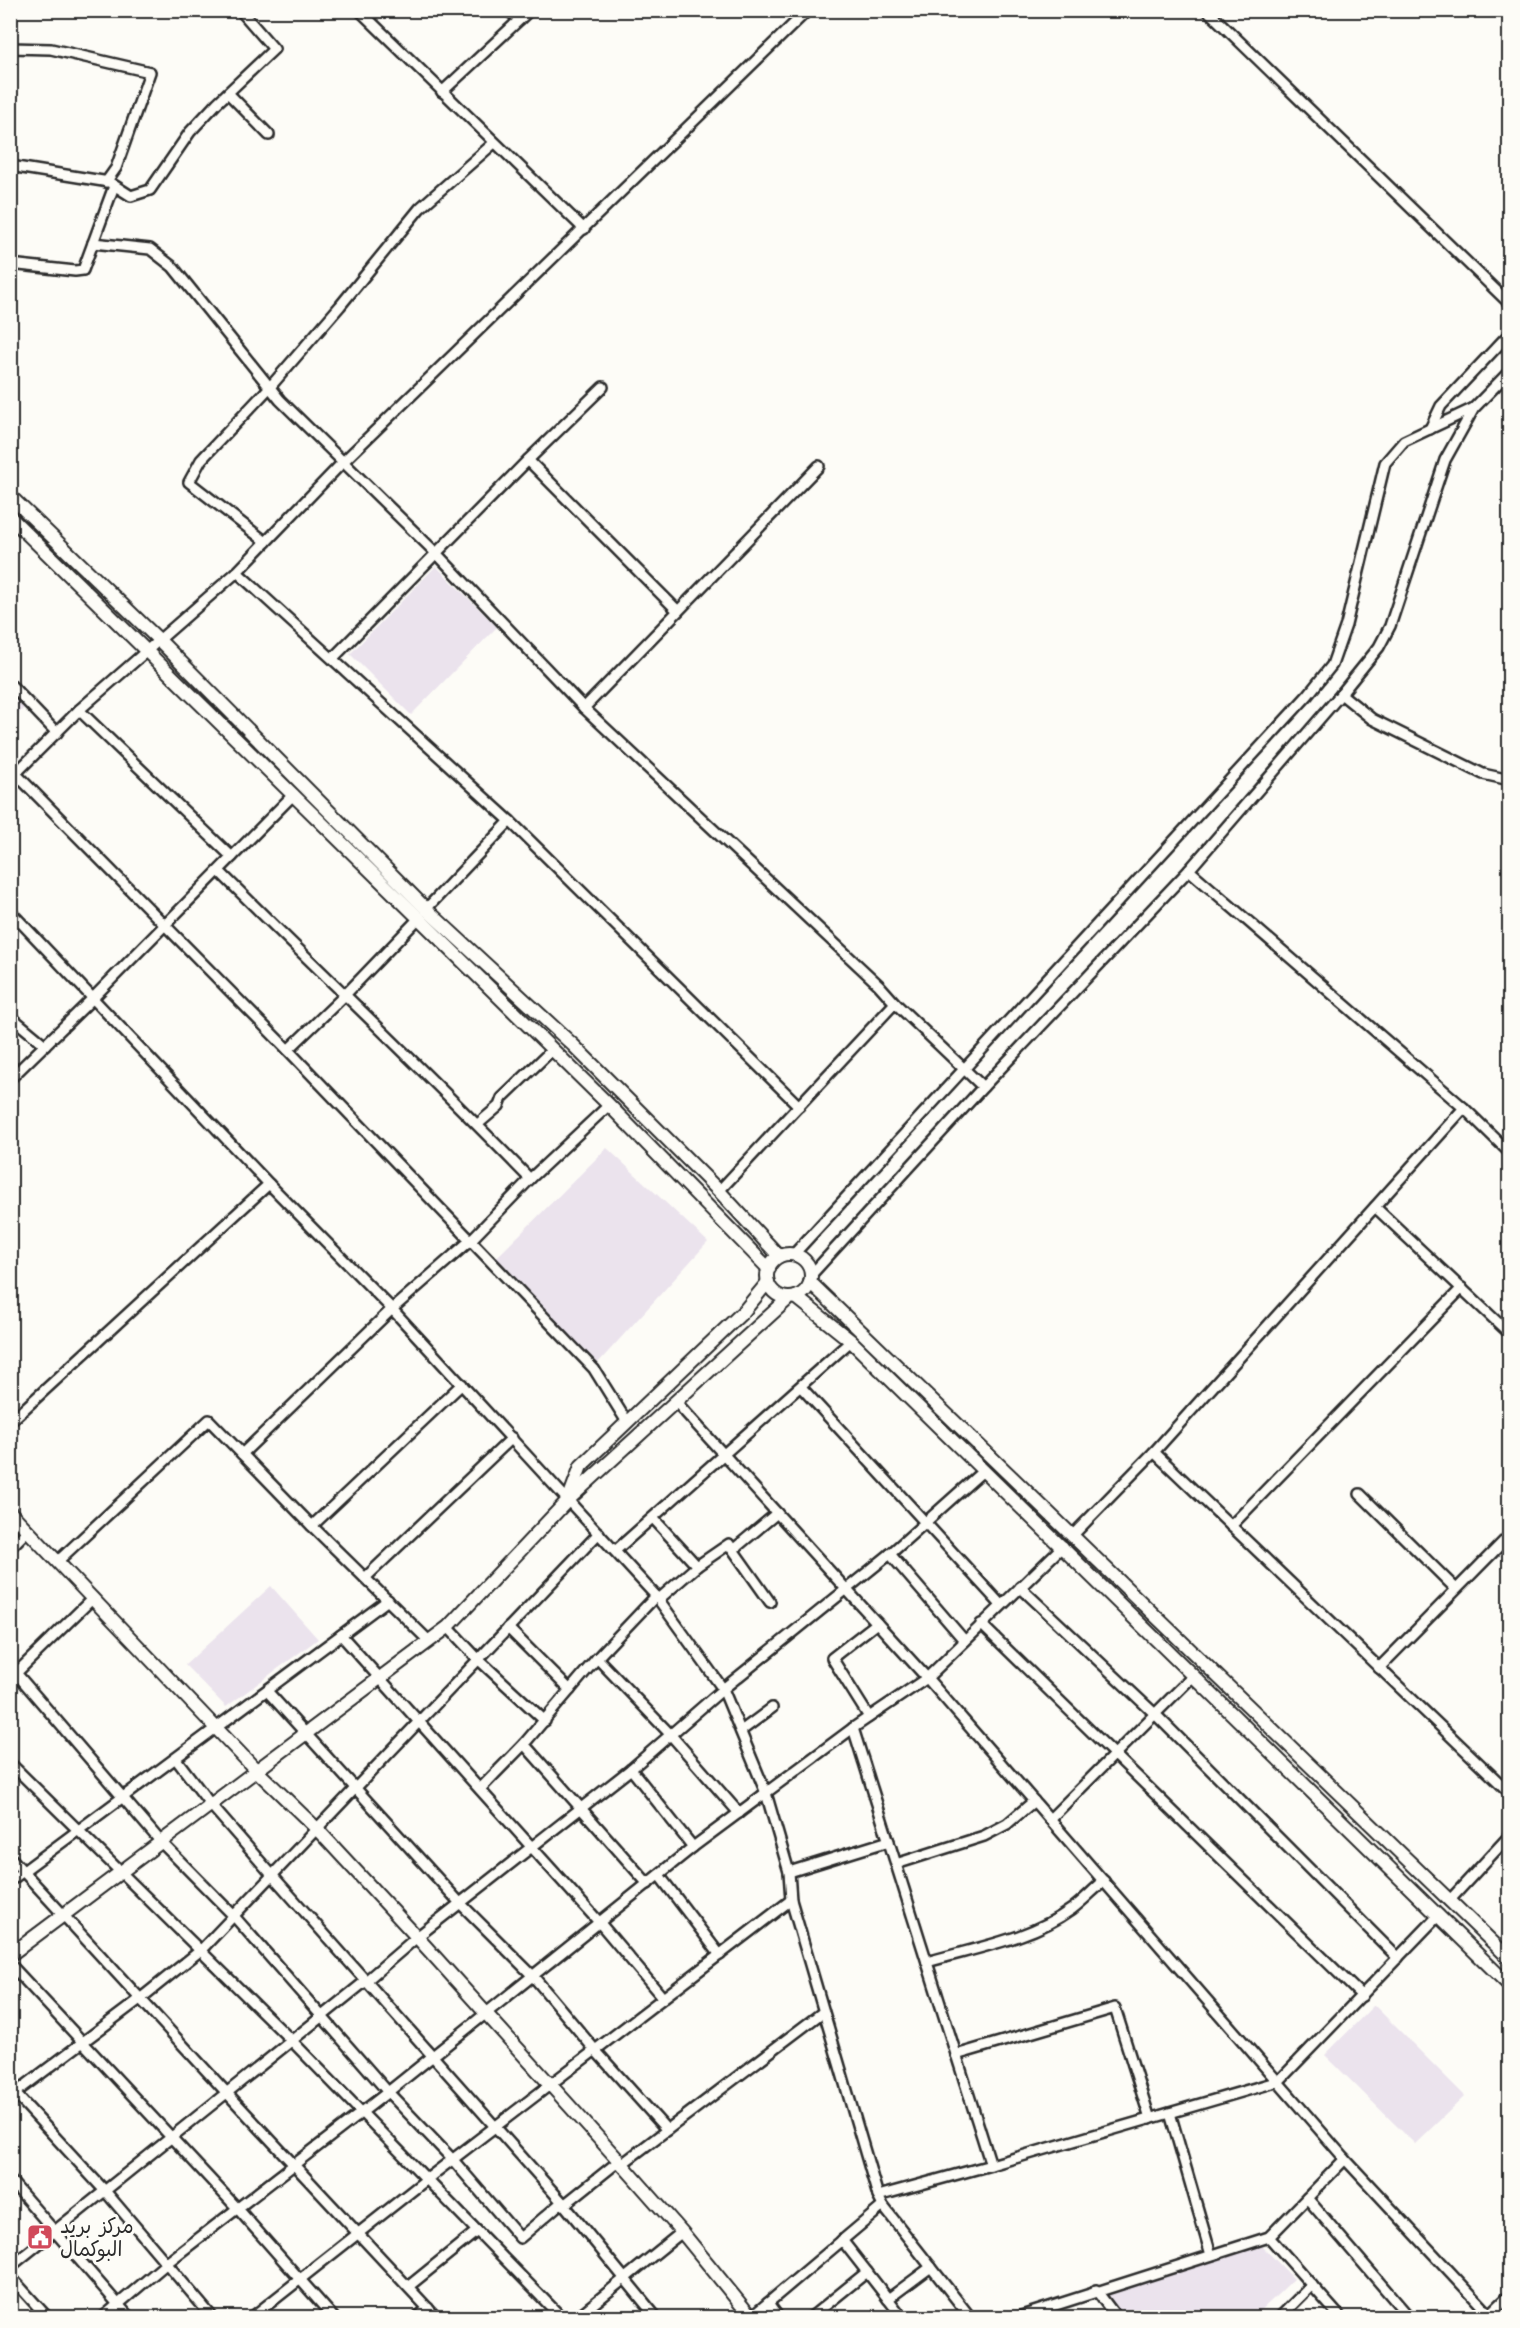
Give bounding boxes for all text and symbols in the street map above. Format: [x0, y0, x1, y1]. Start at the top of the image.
place label: مركز بريد البوكمال [60, 2213, 134, 2264]
public building icon: مركز بريد البوكمال [25, 2222, 55, 2252]

